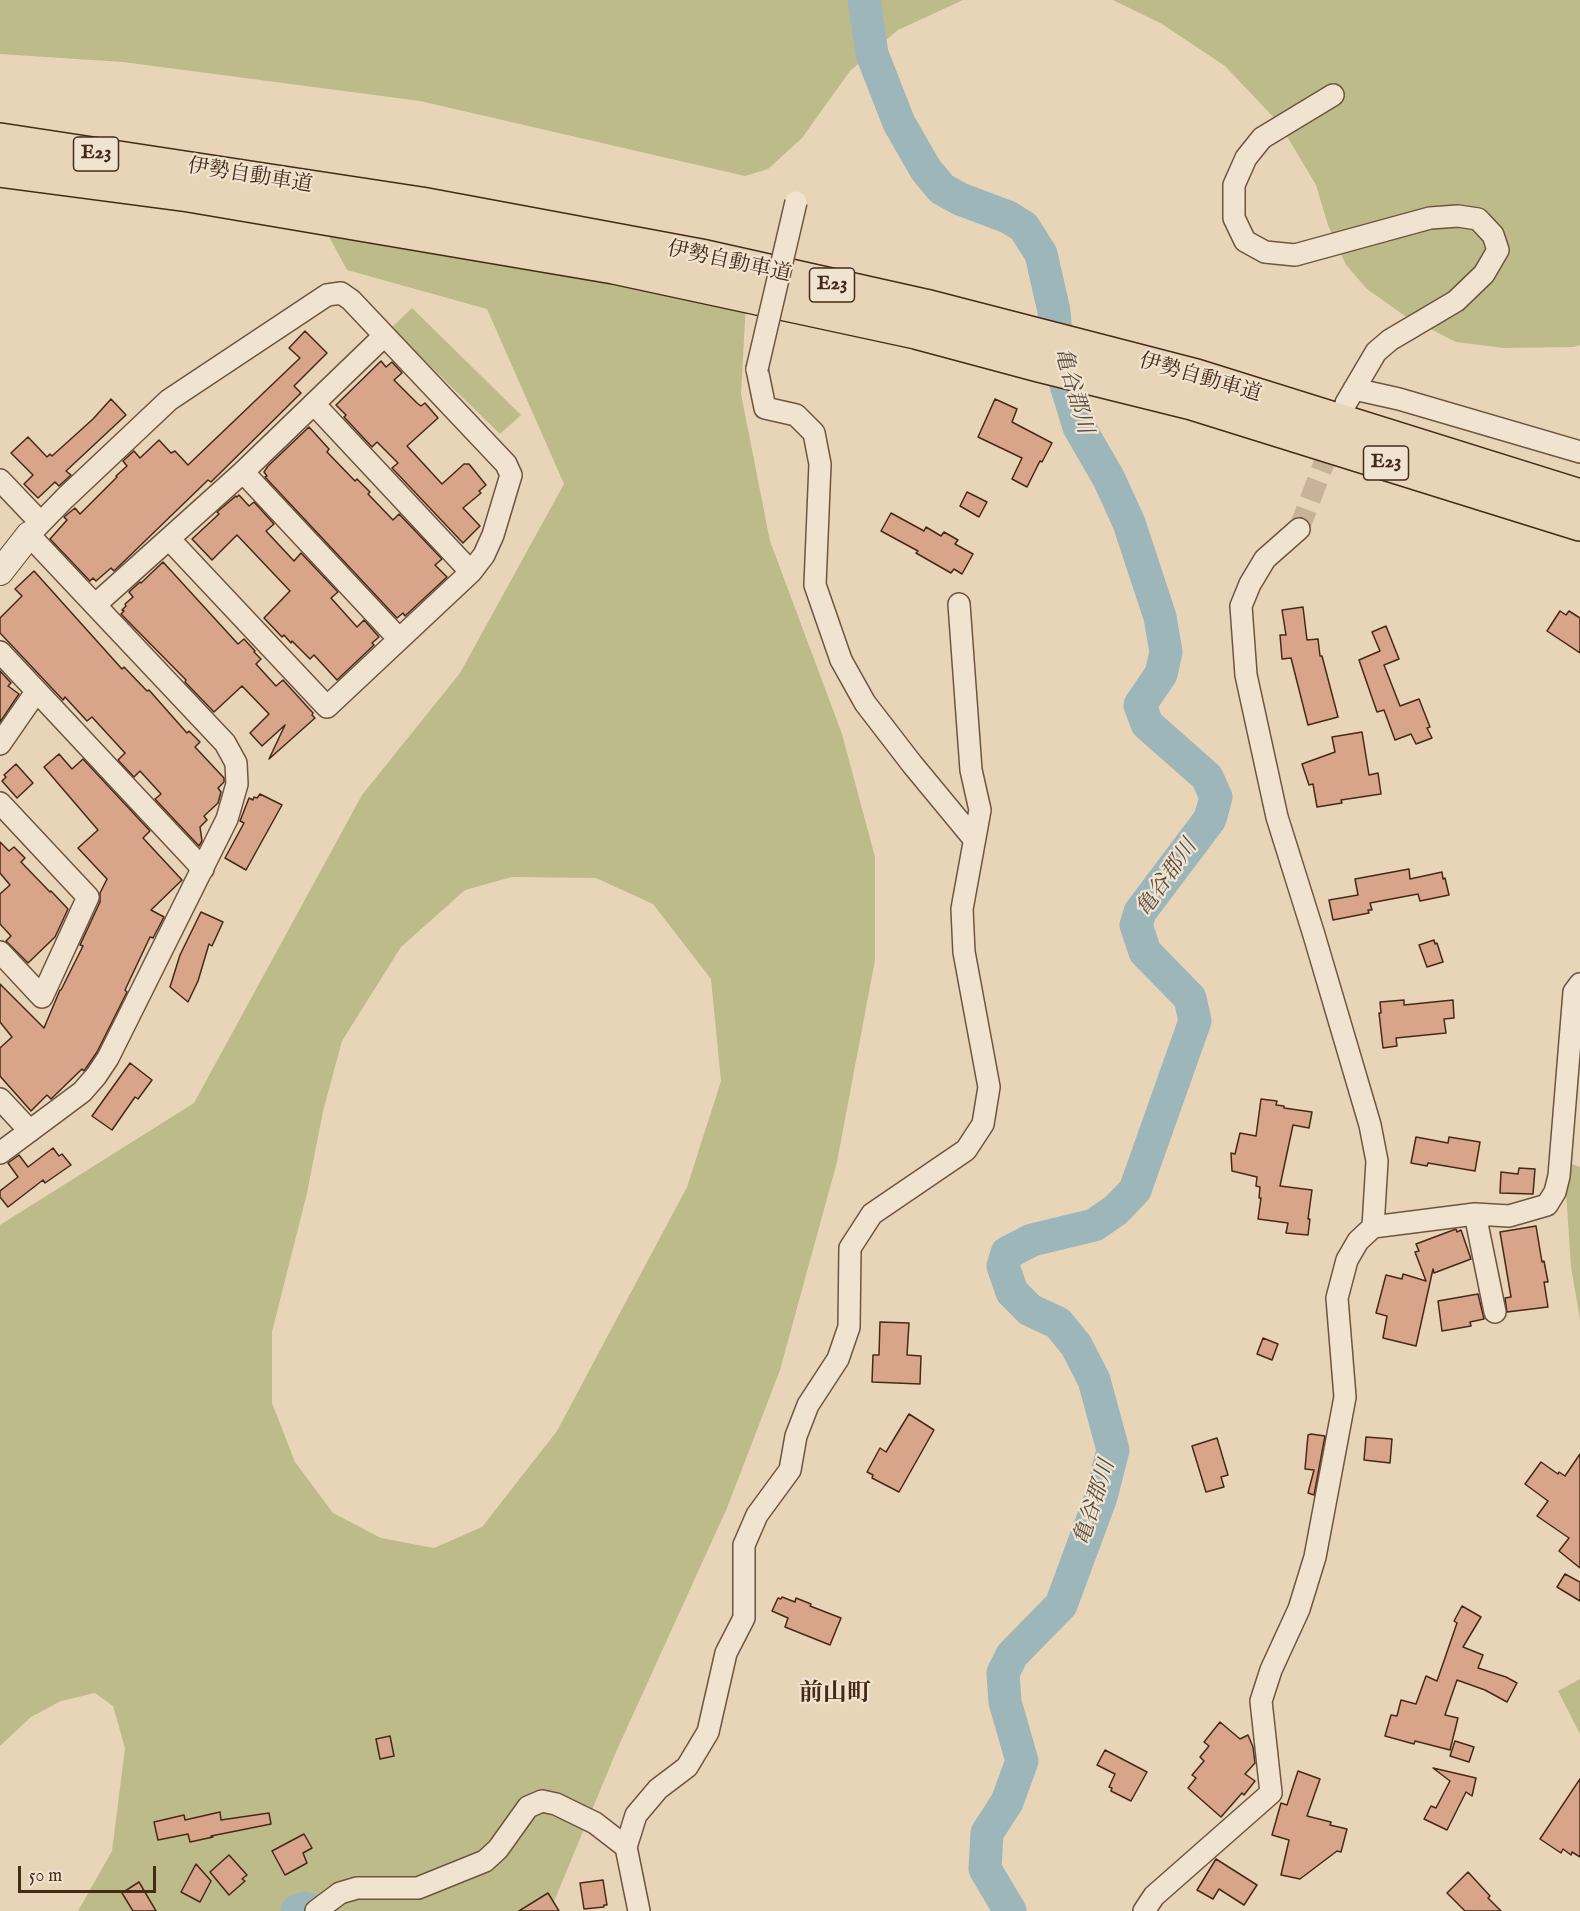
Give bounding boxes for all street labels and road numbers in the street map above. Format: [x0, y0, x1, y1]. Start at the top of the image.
road number: E23 [74, 137, 118, 171]
street label: 伊勢自動車道 [186, 155, 314, 199]
street label: 伊勢自動車道 [665, 238, 793, 288]
road number: E23 [810, 268, 854, 302]
street label: 伊勢自動車道 [1136, 350, 1264, 408]
road number: E23 [1364, 446, 1408, 480]

